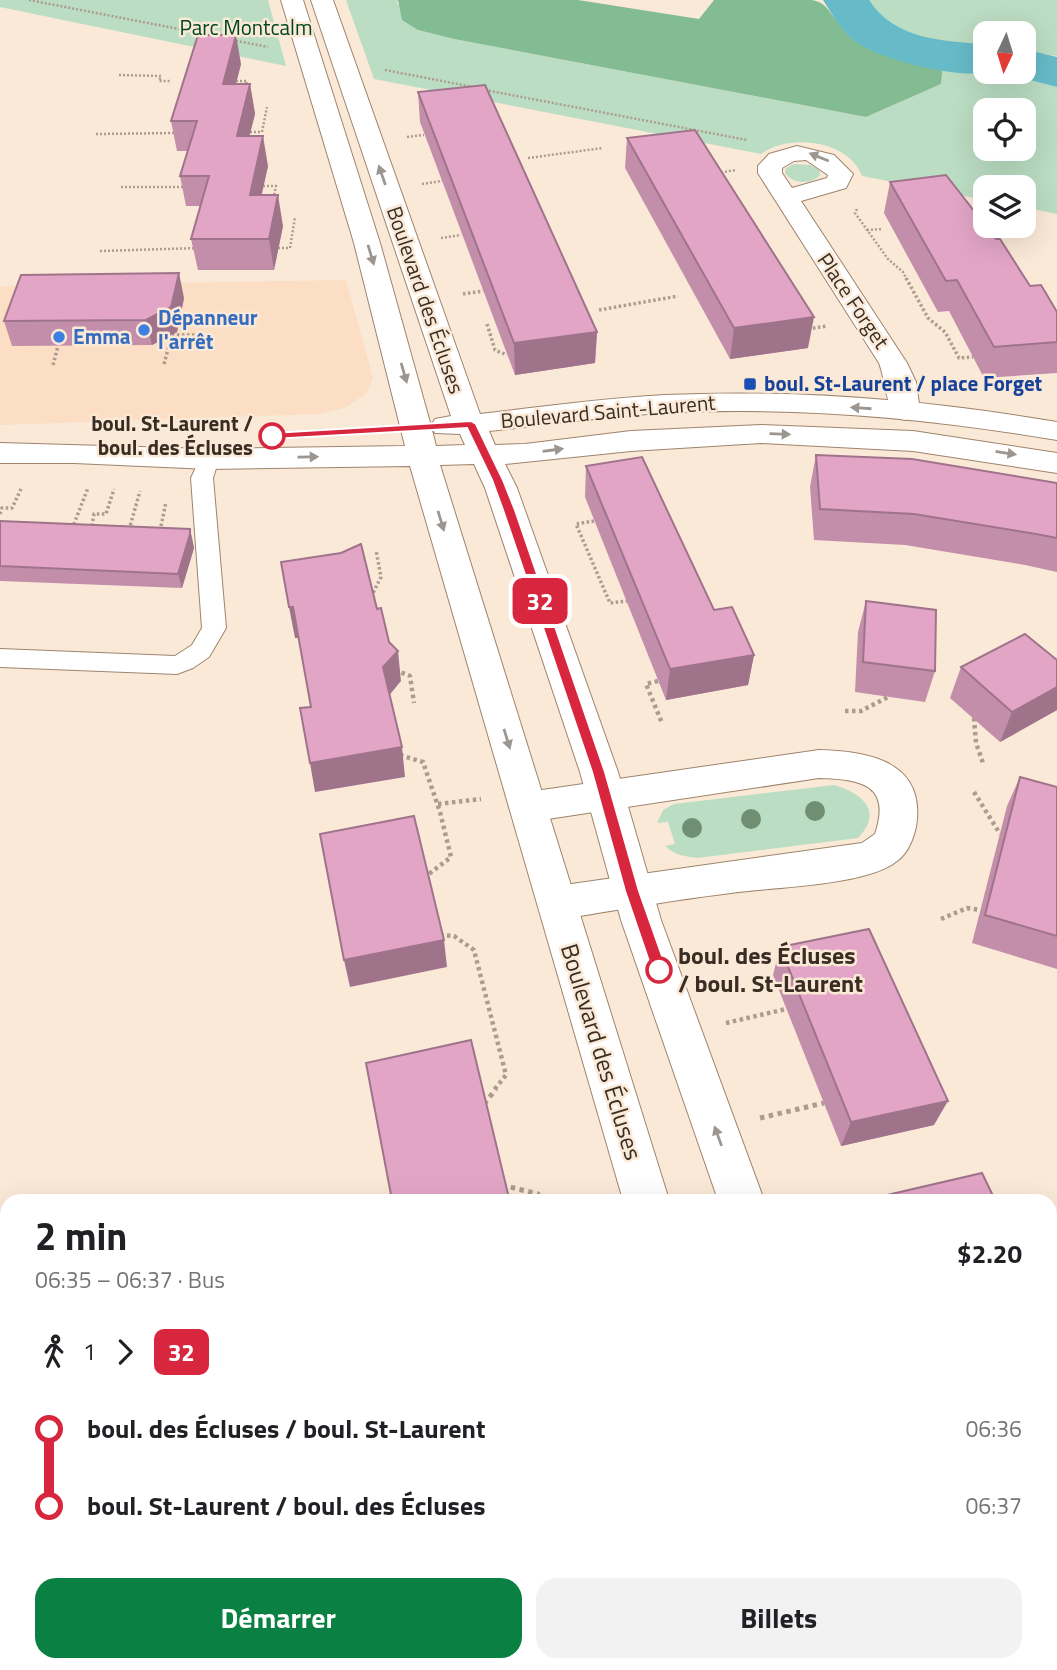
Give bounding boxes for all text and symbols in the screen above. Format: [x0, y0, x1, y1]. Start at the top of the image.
park label: Parc Montcalm [180, 11, 313, 43]
north arrow [973, 21, 1036, 84]
map controls [973, 21, 1036, 238]
button: locate [973, 98, 1036, 161]
one-way arrow [808, 152, 829, 163]
one-way arrow [376, 165, 387, 186]
button: layers [973, 175, 1036, 238]
street label: Boulevard des Écluses [379, 202, 473, 398]
one-way arrow [366, 245, 376, 266]
street label: Place Forget [810, 246, 898, 355]
place label: Dépanneur l'arrêt [158, 301, 258, 357]
place label: Emma [73, 320, 131, 352]
marker: Dépanneur l'arrêt [136, 322, 152, 338]
marker: Emma [51, 329, 67, 345]
one-way arrow [400, 362, 410, 383]
place label: boul. St-Laurent / place Forget [764, 367, 1043, 399]
marker: boul. St-Laurent / place Forget [742, 376, 758, 392]
street label: Boulevard Saint-Laurent [499, 386, 717, 436]
one-way arrow [850, 402, 872, 413]
place label: boul. St-Laurent / boul. des Écluses [91, 407, 253, 463]
marker: boul. St-Laurent / boul. des Écluses [259, 423, 285, 449]
one-way arrow [769, 429, 791, 440]
one-way arrow [542, 444, 564, 455]
one-way arrow [996, 448, 1018, 459]
one-way arrow [298, 451, 320, 463]
one-way arrow [436, 511, 446, 532]
line badge: 32 [508, 578, 572, 624]
text: 32 [527, 583, 553, 619]
one-way arrow [502, 729, 512, 750]
place label: boul. des Écluses / boul. St-Laurent [678, 937, 863, 1001]
street label: Boulevard des Écluses [552, 939, 652, 1164]
marker: boul. des Écluses / boul. St-Laurent [646, 957, 672, 983]
one-way arrow [713, 1126, 724, 1147]
text: 2 min [35, 1207, 127, 1265]
text: $2.20 [957, 1234, 1022, 1273]
text: 06:35 – 06:37 · Bus [35, 1262, 225, 1297]
icon: walk [35, 1333, 73, 1371]
icon: forward [106, 1333, 144, 1371]
text: 1 [83, 1334, 96, 1369]
text: 32 [168, 1334, 195, 1370]
text: boul. des Écluses / boul. St-Laurent [87, 1409, 485, 1448]
text: 06:36 [965, 1411, 1022, 1446]
text: boul. St-Laurent / boul. des Écluses [87, 1486, 485, 1525]
text: 06:37 [965, 1488, 1022, 1523]
button: Démarrer [35, 1578, 522, 1658]
button: Billets [536, 1578, 1022, 1658]

